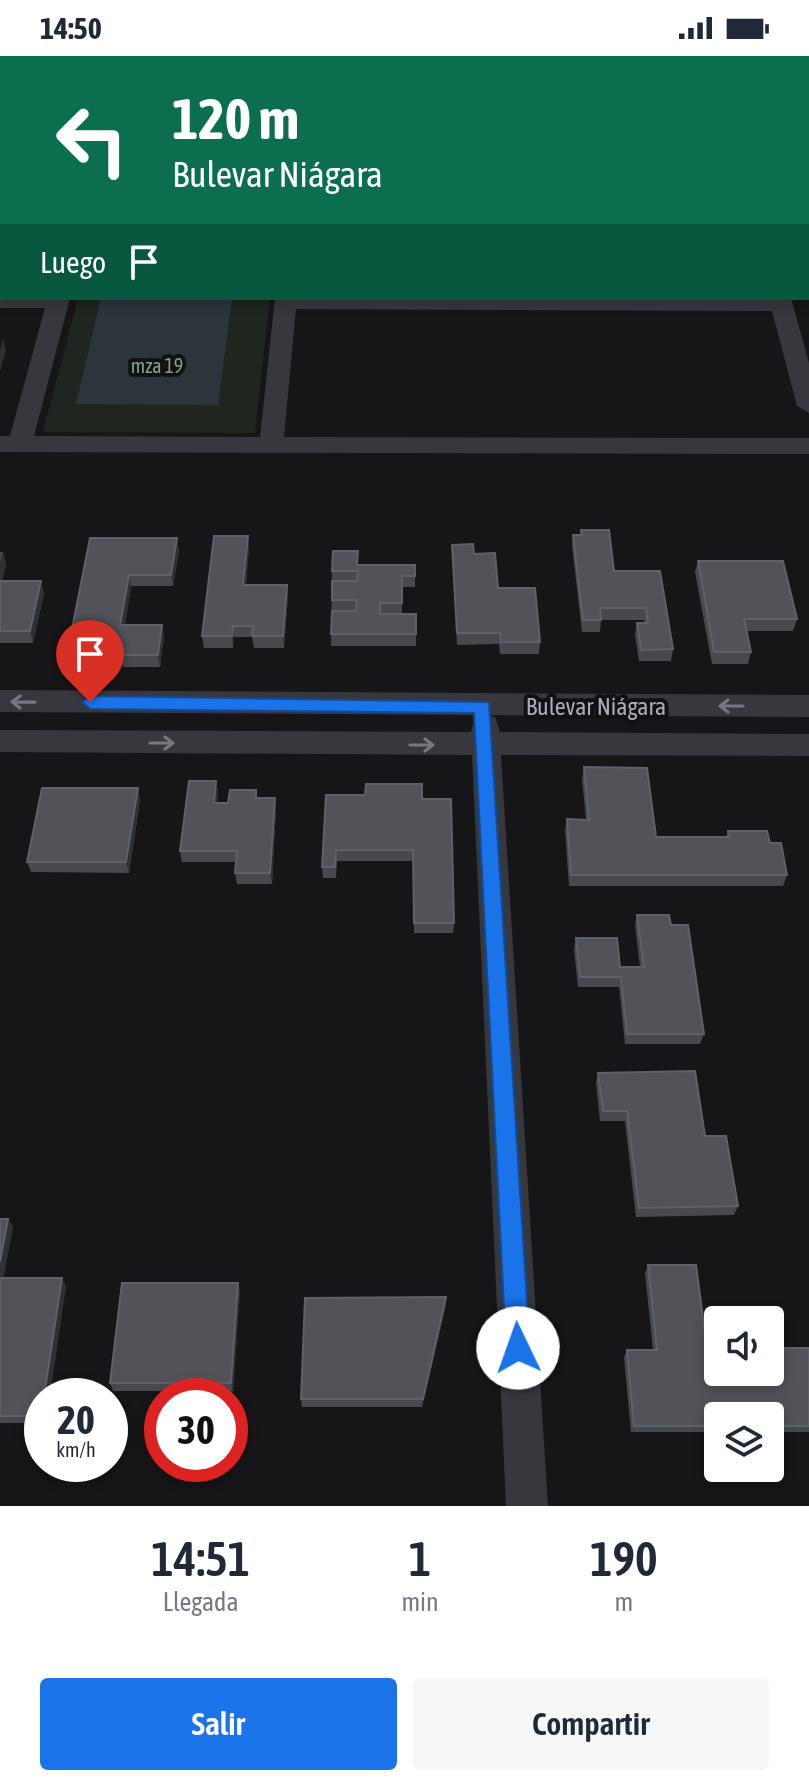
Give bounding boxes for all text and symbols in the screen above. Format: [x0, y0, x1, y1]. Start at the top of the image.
text: 14:50 [40, 11, 102, 45]
text: 120 m [172, 87, 299, 151]
icon: left [40, 88, 144, 192]
text: Bulevar Niágara [172, 153, 383, 195]
icon: arrive [122, 240, 166, 284]
text: Luego [40, 245, 106, 279]
park label: mza 19 [131, 354, 183, 377]
pin [56, 620, 124, 702]
icon: arrive [68, 632, 112, 676]
street label: Bulevar Niágara [526, 693, 666, 720]
one-way arrow [10, 694, 37, 709]
one-way arrow [718, 698, 745, 714]
one-way arrow [148, 735, 175, 751]
one-way arrow [408, 737, 435, 753]
position arrow [476, 1306, 560, 1390]
map controls [704, 1306, 784, 1482]
button: sound [704, 1306, 784, 1386]
speed limit sign: 30 [144, 1378, 248, 1482]
text: 20 [57, 1397, 95, 1442]
button: layers [704, 1402, 784, 1482]
text: km/h [56, 1438, 96, 1461]
text: 14:51 [151, 1531, 250, 1586]
text: 1 [409, 1531, 431, 1586]
text: 190 [590, 1531, 658, 1586]
text: Llegada [163, 1587, 239, 1617]
text: min [401, 1587, 439, 1617]
text: m [614, 1587, 633, 1617]
button: Salir [40, 1678, 397, 1770]
button: Compartir [413, 1678, 769, 1770]

